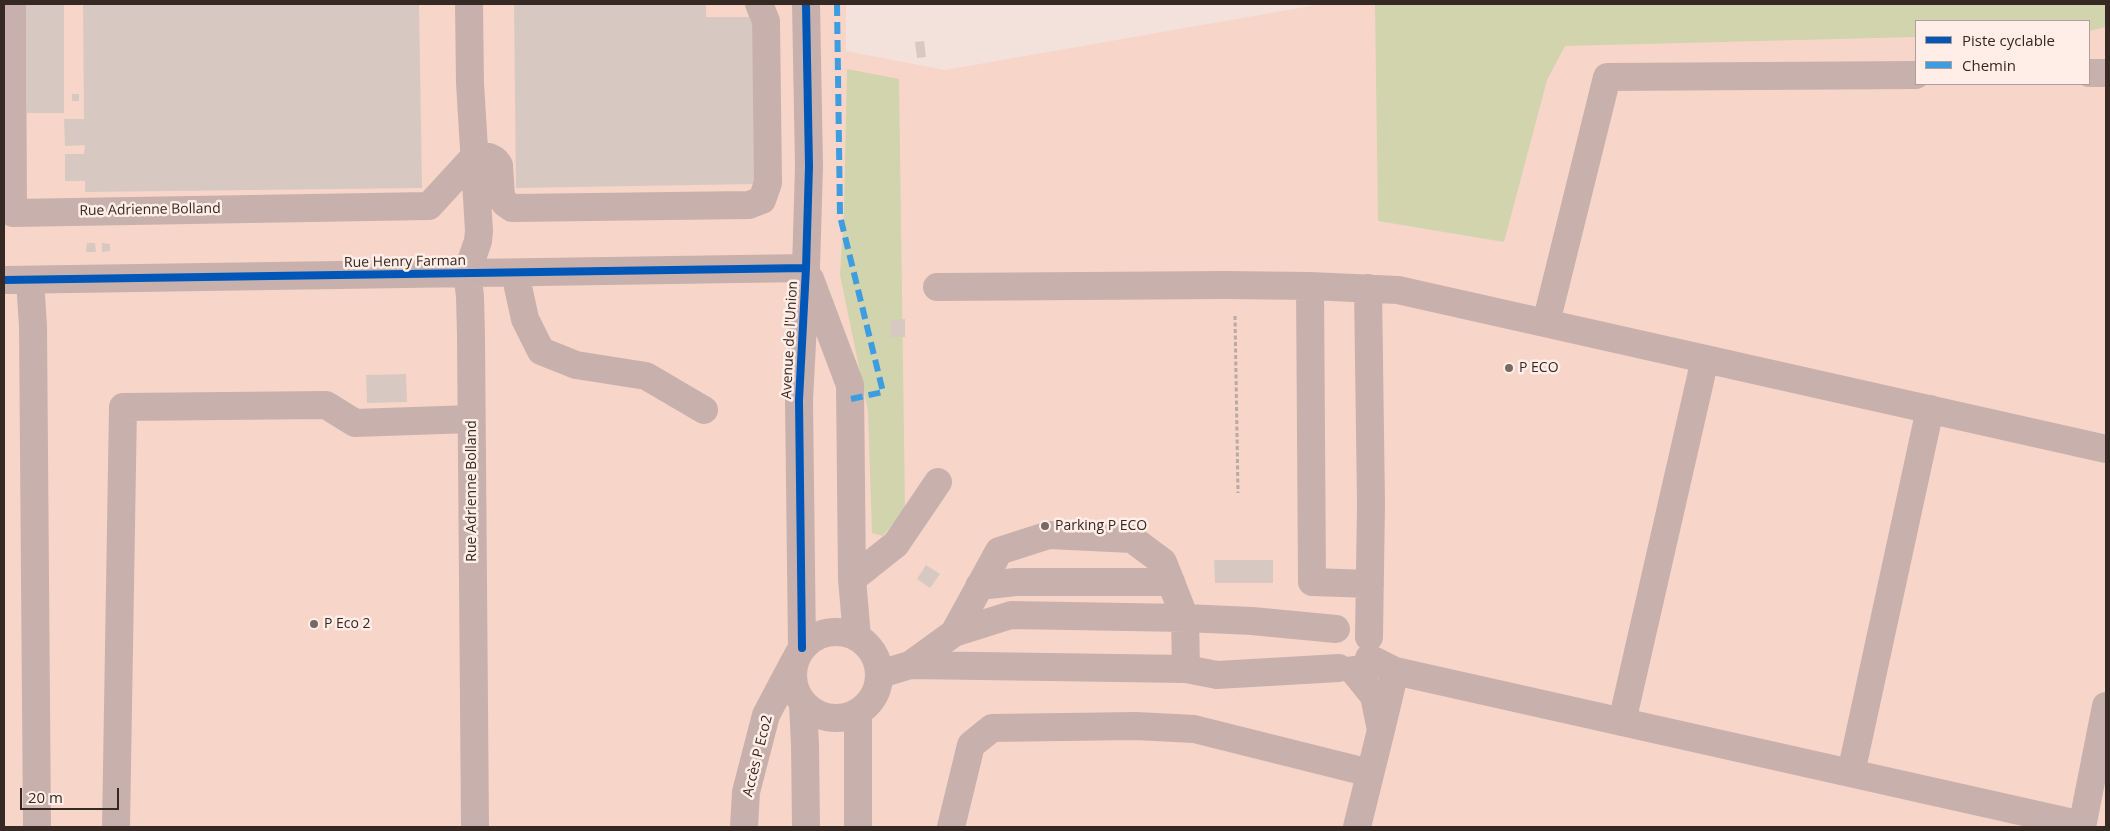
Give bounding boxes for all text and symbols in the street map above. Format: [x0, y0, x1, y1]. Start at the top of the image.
legend [1915, 20, 2090, 85]
text: Piste cyclable [1962, 30, 2055, 50]
text: Chemin [1962, 55, 2016, 75]
street label: Rue Adrienne Bolland [79, 200, 221, 220]
street label: Rue Henry Farman [344, 253, 466, 271]
street label: Avenue de l'Union [779, 280, 801, 400]
place label: P ECO [1519, 360, 1559, 376]
marker: P ECO [1503, 362, 1515, 374]
street label: Rue Adrienne Bolland [464, 420, 480, 562]
place label: Parking P ECO [1055, 518, 1147, 534]
marker: Parking P ECO [1039, 520, 1051, 532]
place label: P Eco 2 [324, 616, 371, 632]
marker: P Eco 2 [308, 618, 320, 630]
street label: Accès P Eco2 [740, 714, 776, 798]
scale bar [22, 778, 121, 810]
text: 20 m [28, 787, 63, 807]

